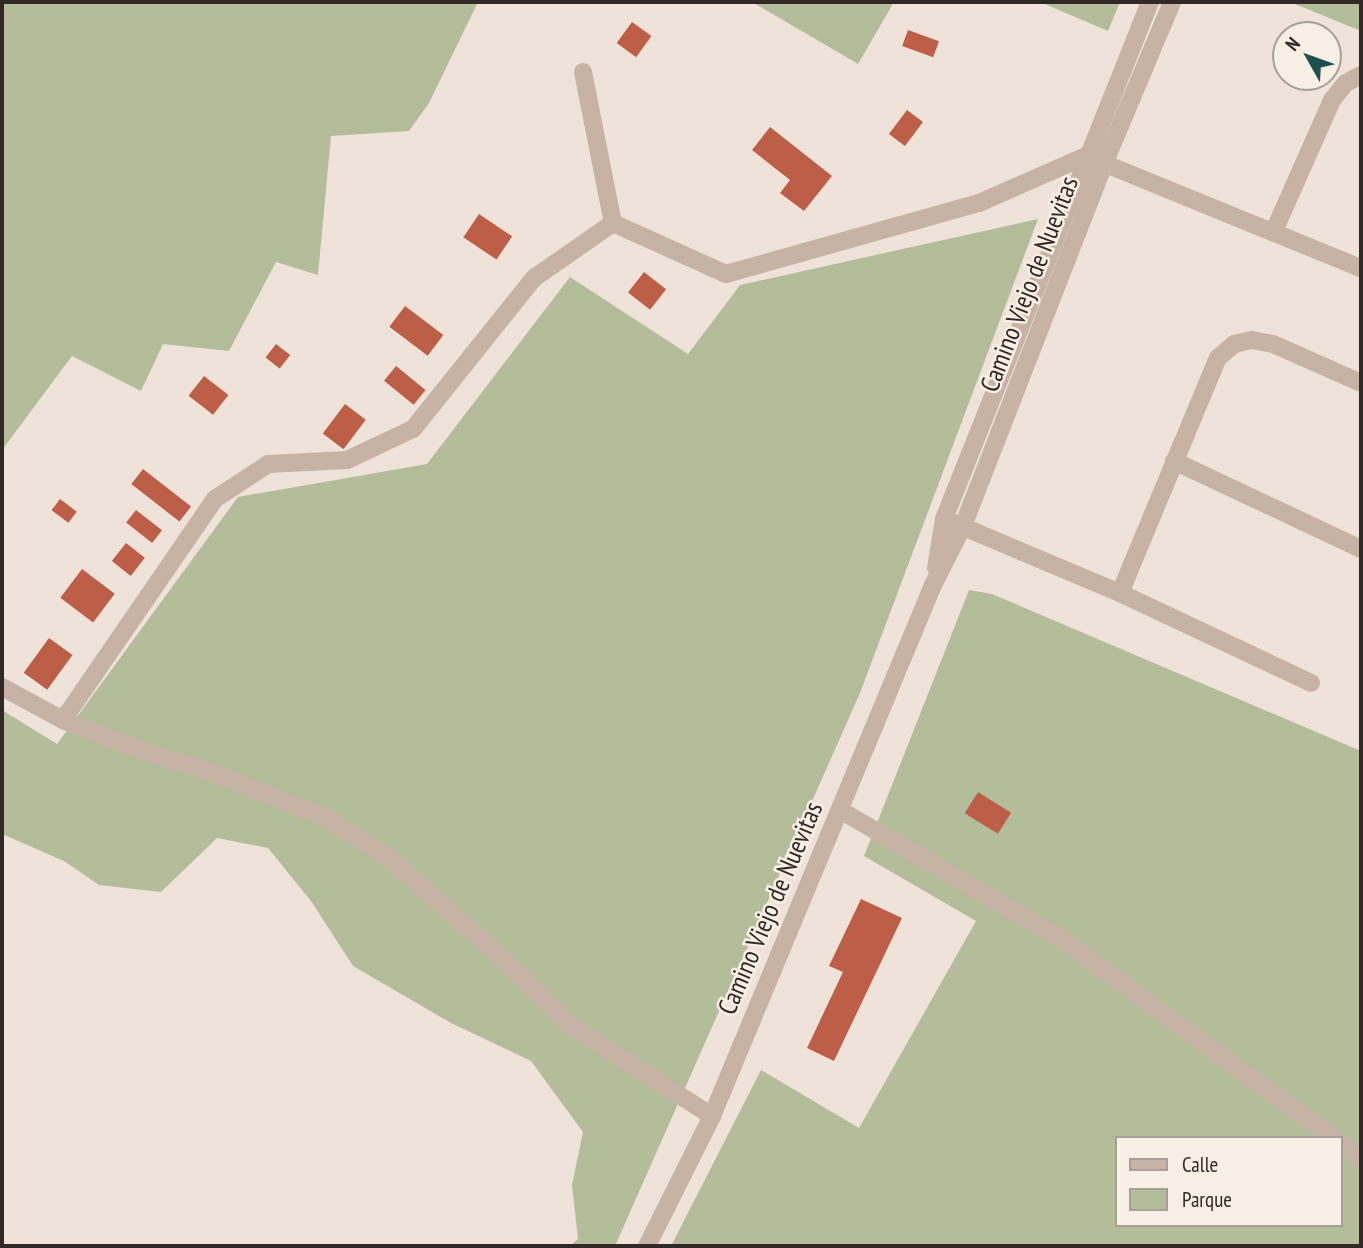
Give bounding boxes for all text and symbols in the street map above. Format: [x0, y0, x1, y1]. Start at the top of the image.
north arrow [1272, 21, 1342, 91]
text: N [1280, 32, 1305, 55]
street label: Camino Viejo de Nuevitas [973, 172, 1085, 396]
street label: Camino Viejo de Nuevitas [711, 797, 829, 1019]
legend [1114, 1136, 1342, 1227]
text: Calle [1182, 1151, 1218, 1178]
text: Parque [1182, 1186, 1232, 1213]

